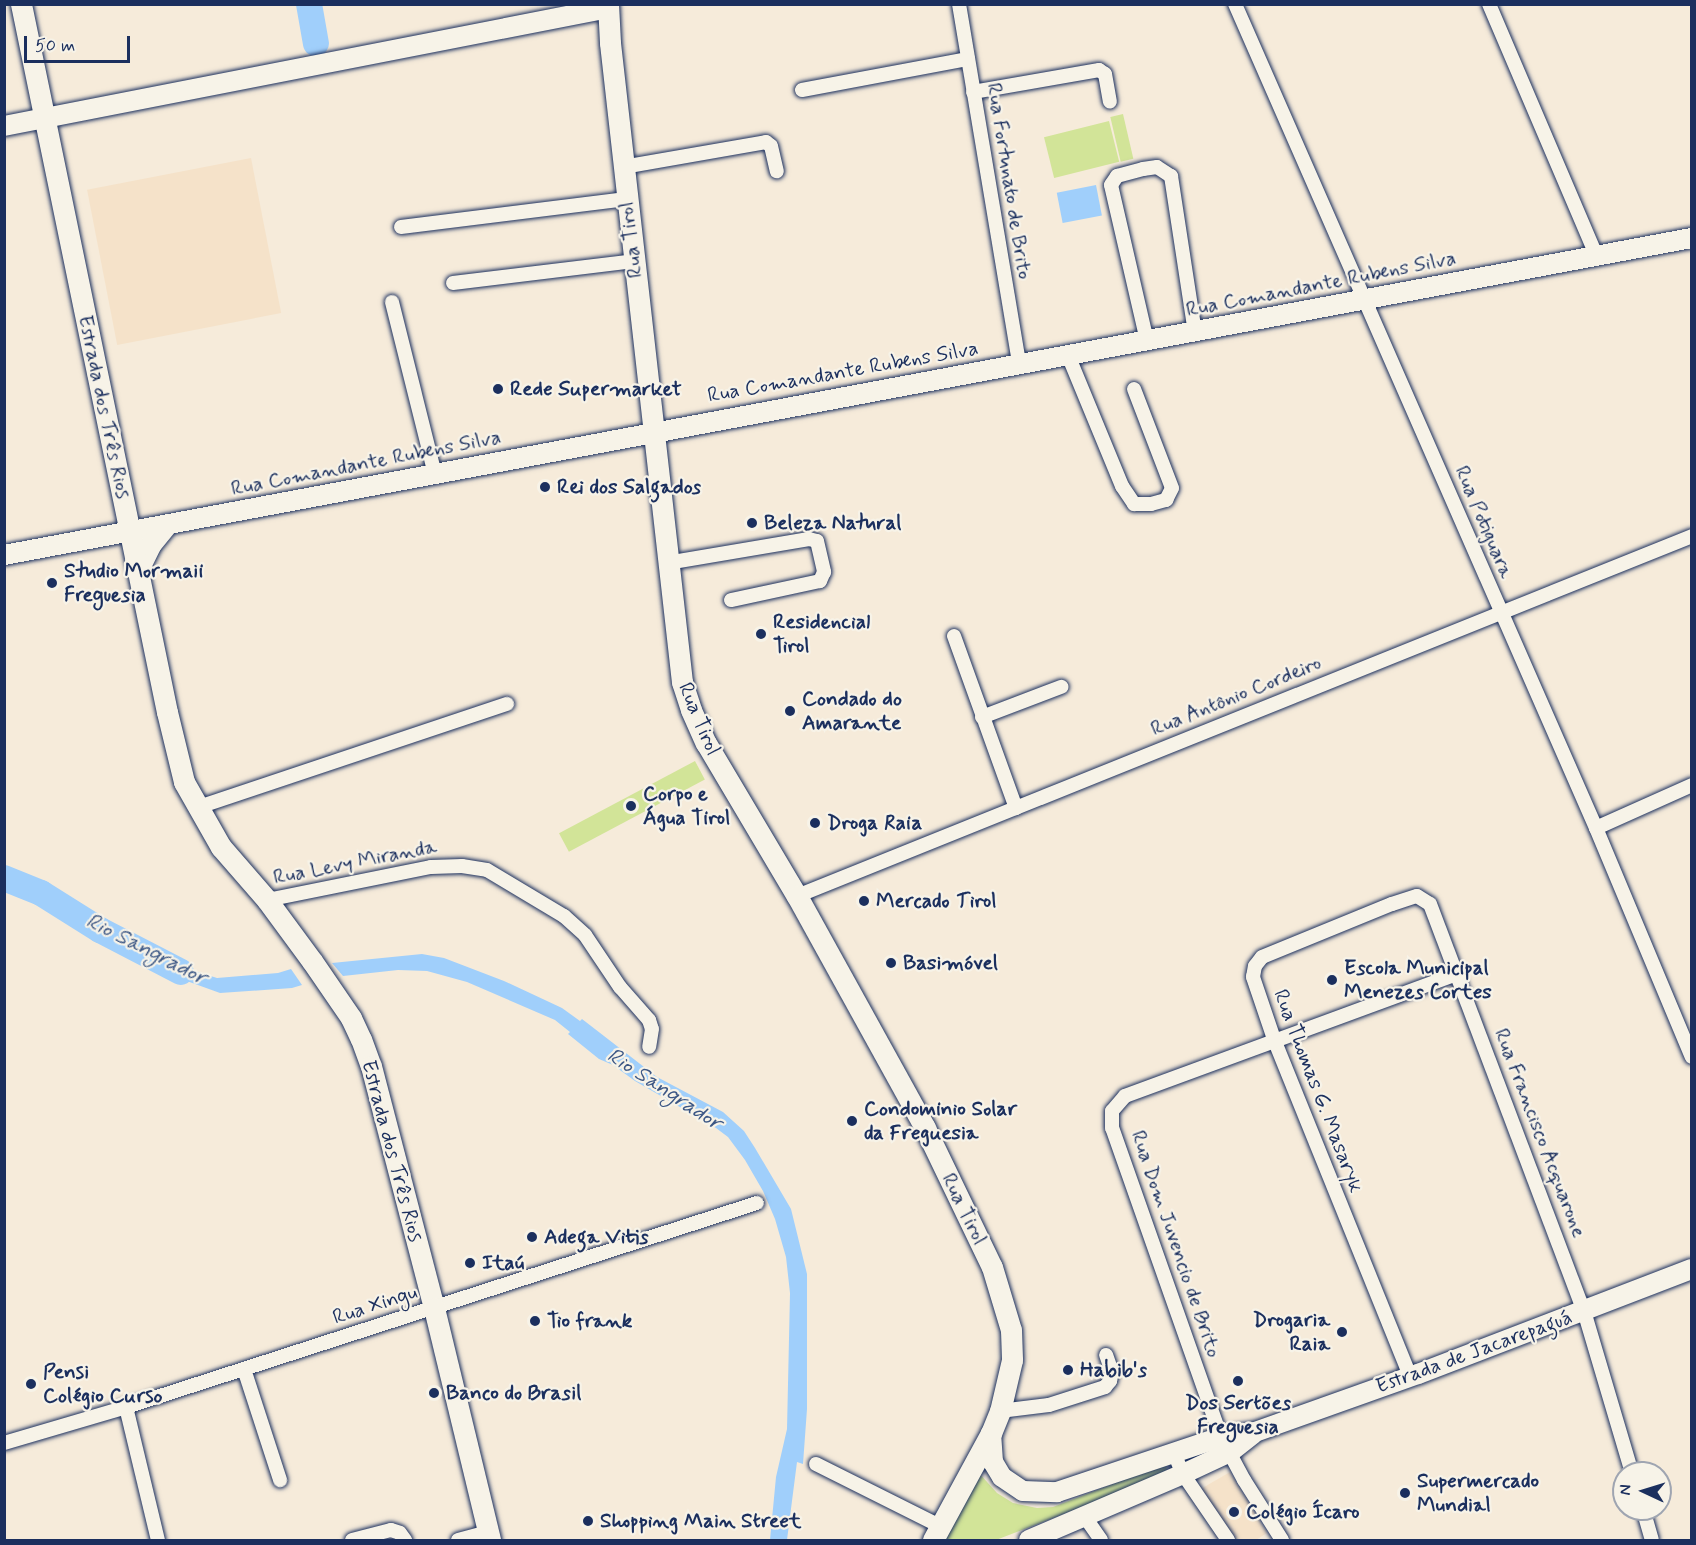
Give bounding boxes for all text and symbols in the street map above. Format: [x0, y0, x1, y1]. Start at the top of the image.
scale bar [27, 24, 134, 62]
text: 50 m [35, 34, 75, 58]
street label: Rua Fortunato de Brito [981, 81, 1037, 281]
street label: Rua Tirol [614, 202, 648, 278]
street label: Rua Comandante Rubens Silva [1183, 245, 1459, 323]
street label: Estrada dos Três Rios [72, 314, 136, 500]
street label: Rua Comandante Rubens Silva [705, 336, 981, 408]
place label: Rede Supermarket [510, 376, 678, 402]
marker: Rede Supermarket [491, 382, 505, 396]
street label: Rua Comandante Rubens Silva [228, 424, 504, 502]
street label: Rua Potiguara [1449, 463, 1519, 581]
place label: Rei dos Salgados [557, 474, 699, 500]
marker: Rei dos Salgados [538, 480, 552, 494]
place label: Beleza Natural [764, 510, 901, 536]
marker: Beleza Natural [745, 516, 759, 530]
place label: Studio Mormaii Freguesia [64, 558, 204, 608]
marker: Studio Mormaii Freguesia [45, 576, 59, 590]
place label: Residencial Tirol [773, 609, 870, 659]
marker: Residencial Tirol [754, 627, 768, 641]
street label: Rua Antônio Cordeiro [1147, 650, 1325, 742]
street label: Rua Tirol [673, 680, 725, 758]
place label: Condado do Amarante [802, 686, 901, 736]
marker: Condado do Amarante [783, 704, 797, 718]
place label: Corpo e Água Tirol [643, 781, 728, 831]
marker: Corpo e Água Tirol [624, 799, 638, 813]
place label: Droga Raia [827, 810, 924, 836]
marker: Droga Raia [808, 816, 822, 830]
street label: Rua Levy Miranda [271, 834, 439, 890]
place label: Mercado Tirol [876, 888, 992, 914]
marker: Mercado Tirol [857, 894, 871, 908]
water label: Rio Sangrador [83, 909, 209, 991]
place label: Basimóvel [903, 950, 998, 976]
place label: Escola Municipal Menezes Cortes [1344, 955, 1491, 1005]
marker: Basimóvel [884, 956, 898, 970]
marker: Escola Municipal Menezes Cortes [1325, 973, 1339, 987]
street label: Rua Thomas G. Masaryk [1268, 986, 1368, 1196]
street label: Rua Francisco Acquarone [1489, 1026, 1591, 1240]
water label: Rio Sangrador [603, 1044, 725, 1136]
street label: Estrada dos Três Rios [356, 1058, 428, 1244]
place label: Condominio Solar da Freguesia [864, 1096, 1017, 1146]
marker: Condominio Solar da Freguesia [845, 1114, 859, 1128]
street label: Rua Dom Juvencio de Brito [1125, 1126, 1227, 1362]
street label: Rua Tirol [936, 1170, 992, 1248]
place label: Adega Vitis [544, 1224, 646, 1250]
marker: Adega Vitis [525, 1230, 539, 1244]
place label: Itaú [482, 1250, 524, 1276]
marker: Itaú [463, 1256, 477, 1270]
street label: Rua Xingu [331, 1280, 419, 1330]
street label: Estrada de Jacarepaguá [1373, 1305, 1575, 1399]
place label: Drogaria Raia [1253, 1307, 1330, 1357]
place label: Tio frank [547, 1308, 631, 1334]
marker: Tio frank [528, 1314, 542, 1328]
marker: Drogaria Raia [1335, 1325, 1349, 1339]
place label: Habib's [1080, 1357, 1147, 1383]
place label: Pensi Colégio Curso [43, 1359, 160, 1409]
marker: Habib's [1061, 1363, 1075, 1377]
marker: Dos Sertões Freguesia [1231, 1374, 1245, 1388]
marker: Pensi Colégio Curso [24, 1377, 38, 1391]
place label: Banco do Brasil [446, 1380, 580, 1406]
marker: Banco do Brasil [427, 1386, 441, 1400]
place label: Dos Sertões Freguesia [1184, 1390, 1292, 1440]
north arrow [1612, 1461, 1672, 1521]
place label: Supermercado Mundial [1417, 1468, 1539, 1518]
text: N [1615, 1484, 1636, 1496]
marker: Supermercado Mundial [1398, 1486, 1412, 1500]
place label: Colégio Ícaro [1246, 1499, 1360, 1525]
marker: Colégio Ícaro [1227, 1505, 1241, 1519]
place label: Shopping Main Street [600, 1508, 795, 1534]
marker: Shopping Main Street [581, 1514, 595, 1528]

